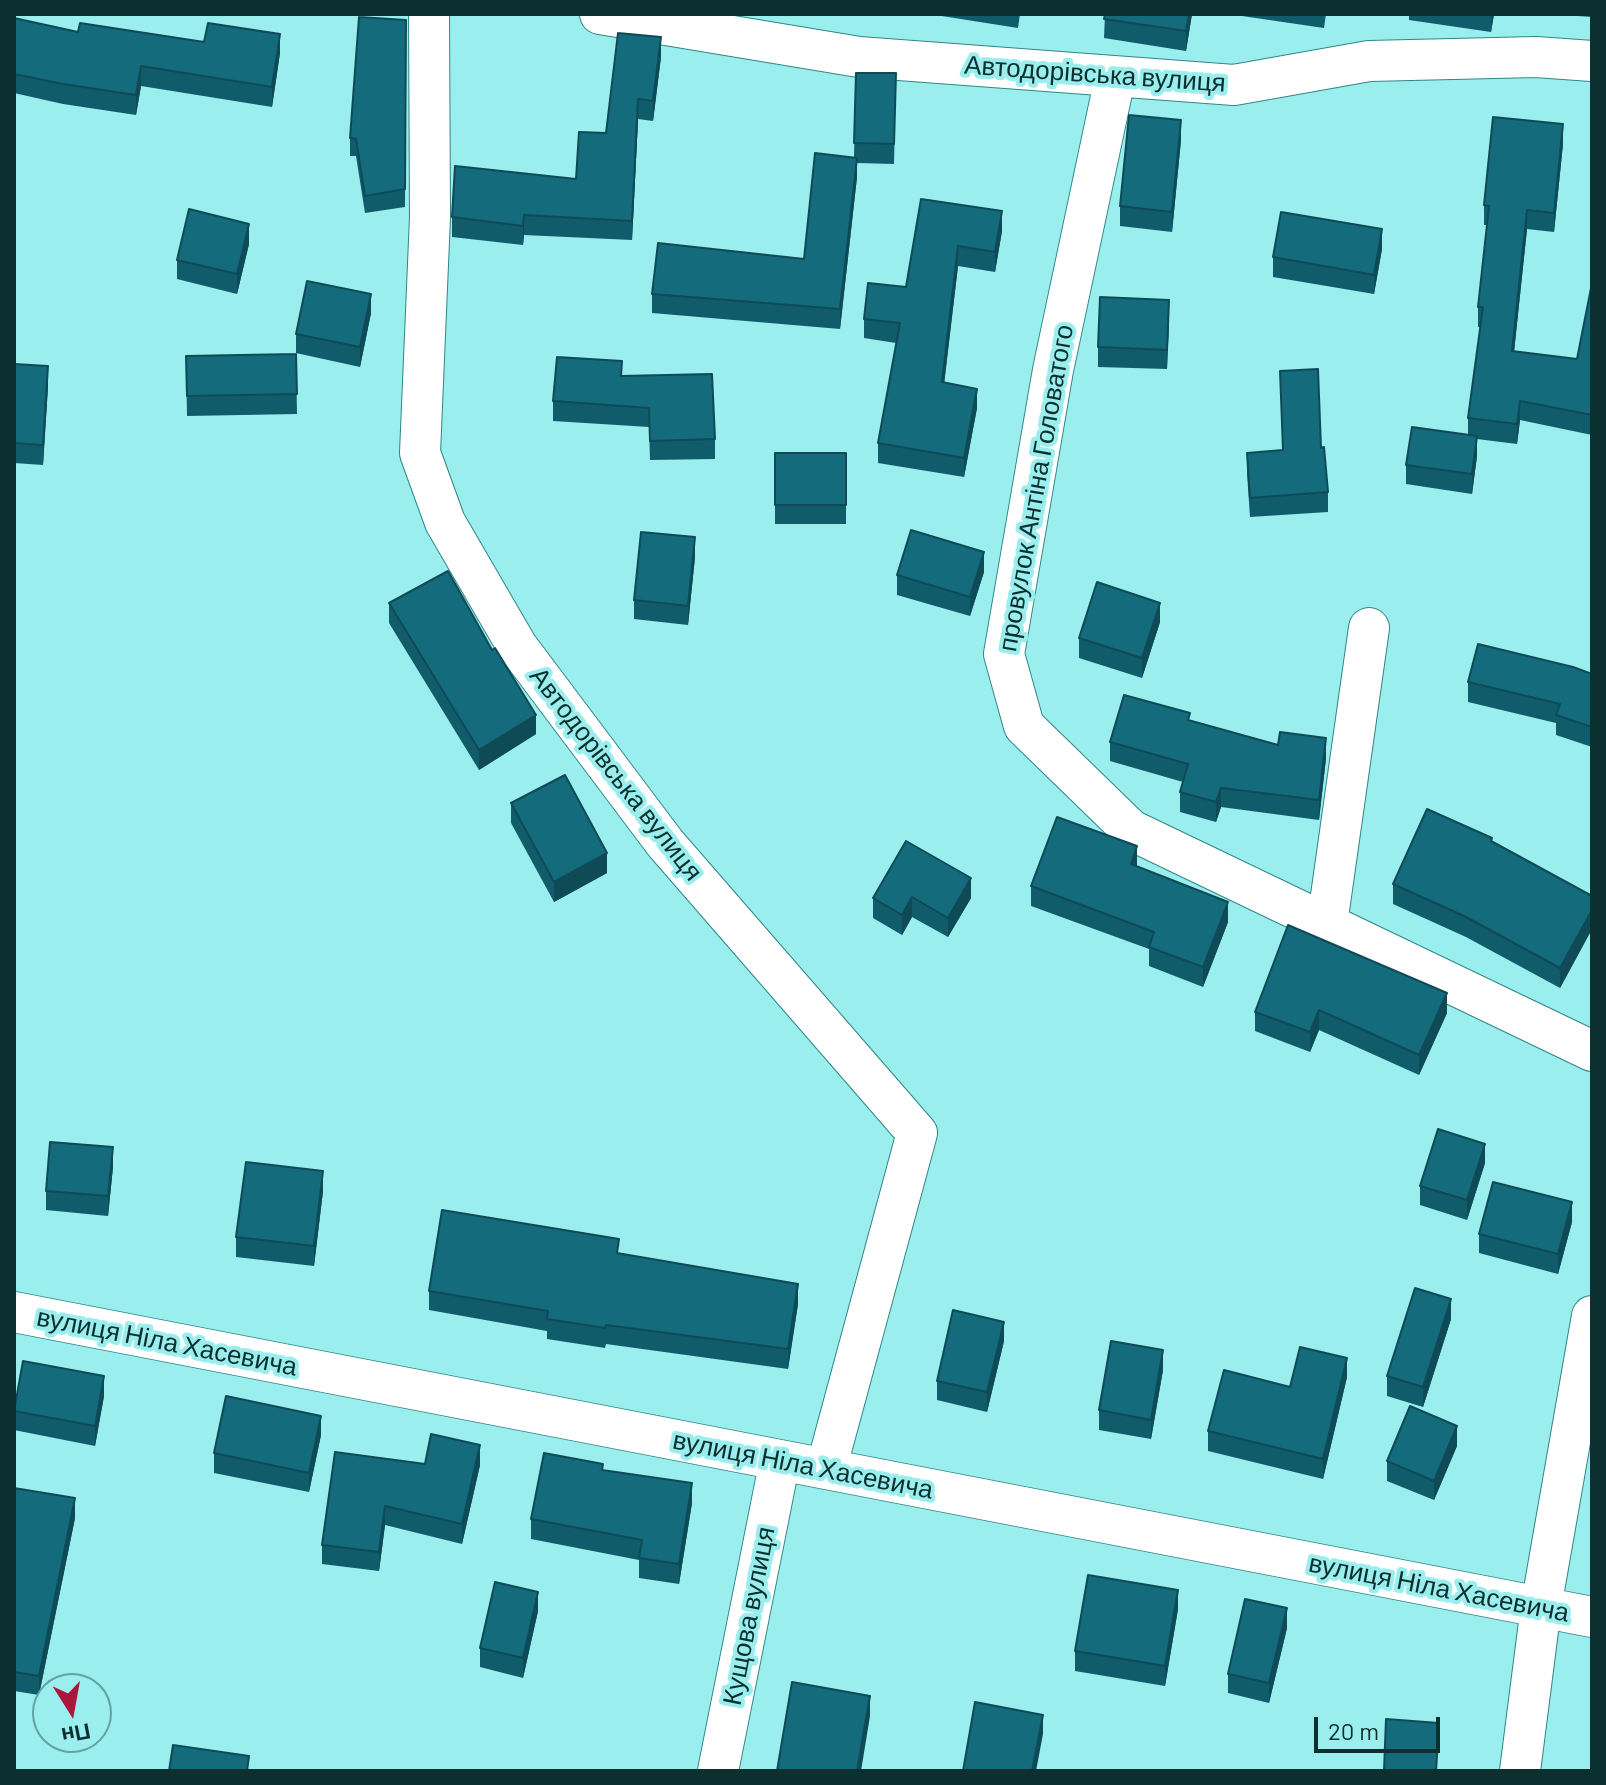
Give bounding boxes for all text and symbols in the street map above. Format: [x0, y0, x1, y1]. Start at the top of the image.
street label: Автодорівська вулиця [963, 49, 1227, 99]
street label: провулок Антіна Головатого [992, 322, 1080, 654]
street label: Автодорівська вулиця [523, 661, 709, 887]
street label: вулиця Ніла Хасевича [34, 1301, 300, 1383]
street label: вулиця Ніла Хасевича [670, 1424, 936, 1506]
street label: Кущова вулиця [716, 1524, 782, 1708]
street label: вулиця Ніла Хасевича [1306, 1547, 1572, 1629]
north arrow [32, 1673, 112, 1753]
scale bar [1318, 1701, 1444, 1751]
text: 20 m [1328, 1716, 1379, 1745]
text: Пн [59, 1719, 93, 1750]

